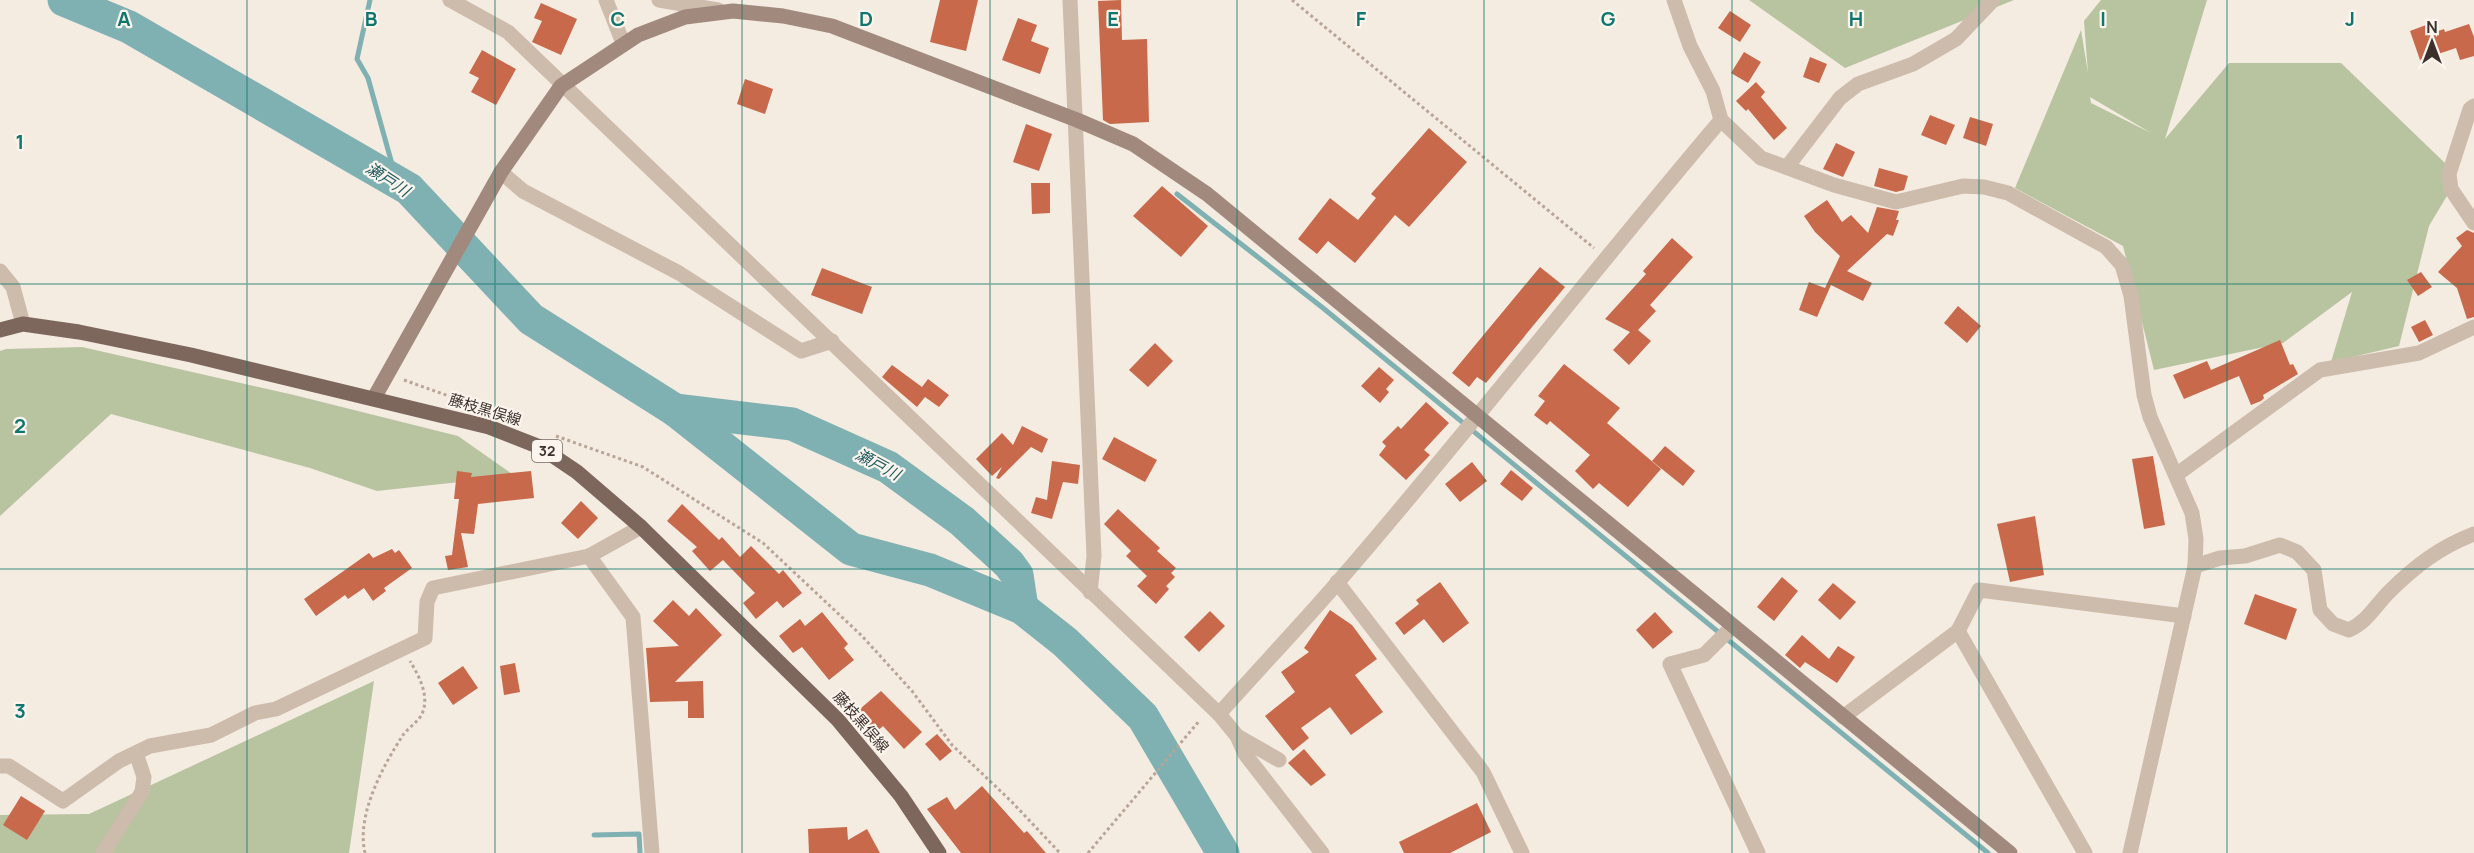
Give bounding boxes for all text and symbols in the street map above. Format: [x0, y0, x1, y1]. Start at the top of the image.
text: A [117, 5, 131, 32]
text: B [365, 5, 378, 32]
text: C [611, 5, 625, 32]
text: D [859, 5, 873, 32]
text: E [1107, 5, 1119, 32]
text: F [1356, 5, 1367, 32]
text: G [1601, 5, 1616, 32]
text: H [1849, 5, 1863, 32]
text: I [2100, 5, 2106, 32]
text: J [2345, 5, 2355, 32]
north arrow [2402, 12, 2462, 72]
text: N [2426, 16, 2438, 38]
text: 1 [16, 128, 24, 155]
water label: 瀬戸川 [362, 157, 416, 202]
street label: 藤枝黒俣線 [446, 389, 524, 431]
text: 2 [14, 412, 26, 439]
road number: 32 [532, 440, 562, 462]
water label: 瀬戸川 [852, 443, 906, 486]
street label: 藤枝黒俣線 [829, 686, 894, 757]
text: 3 [14, 697, 26, 724]

